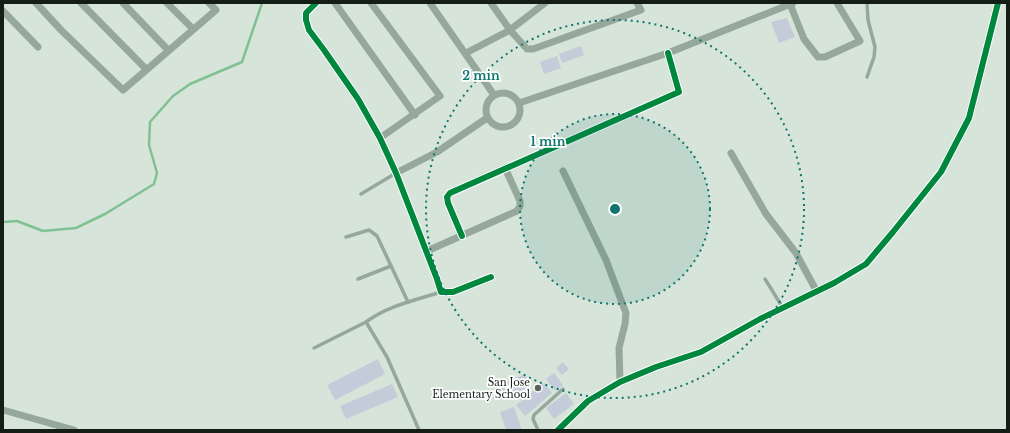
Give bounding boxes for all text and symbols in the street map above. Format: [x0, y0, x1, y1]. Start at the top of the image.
text: 2 min [462, 68, 500, 83]
text: 1 min [531, 134, 566, 149]
centre of rings [608, 202, 622, 216]
place label: San Jose Elementary School [432, 376, 530, 401]
marker: San Jose Elementary School [533, 383, 543, 393]

